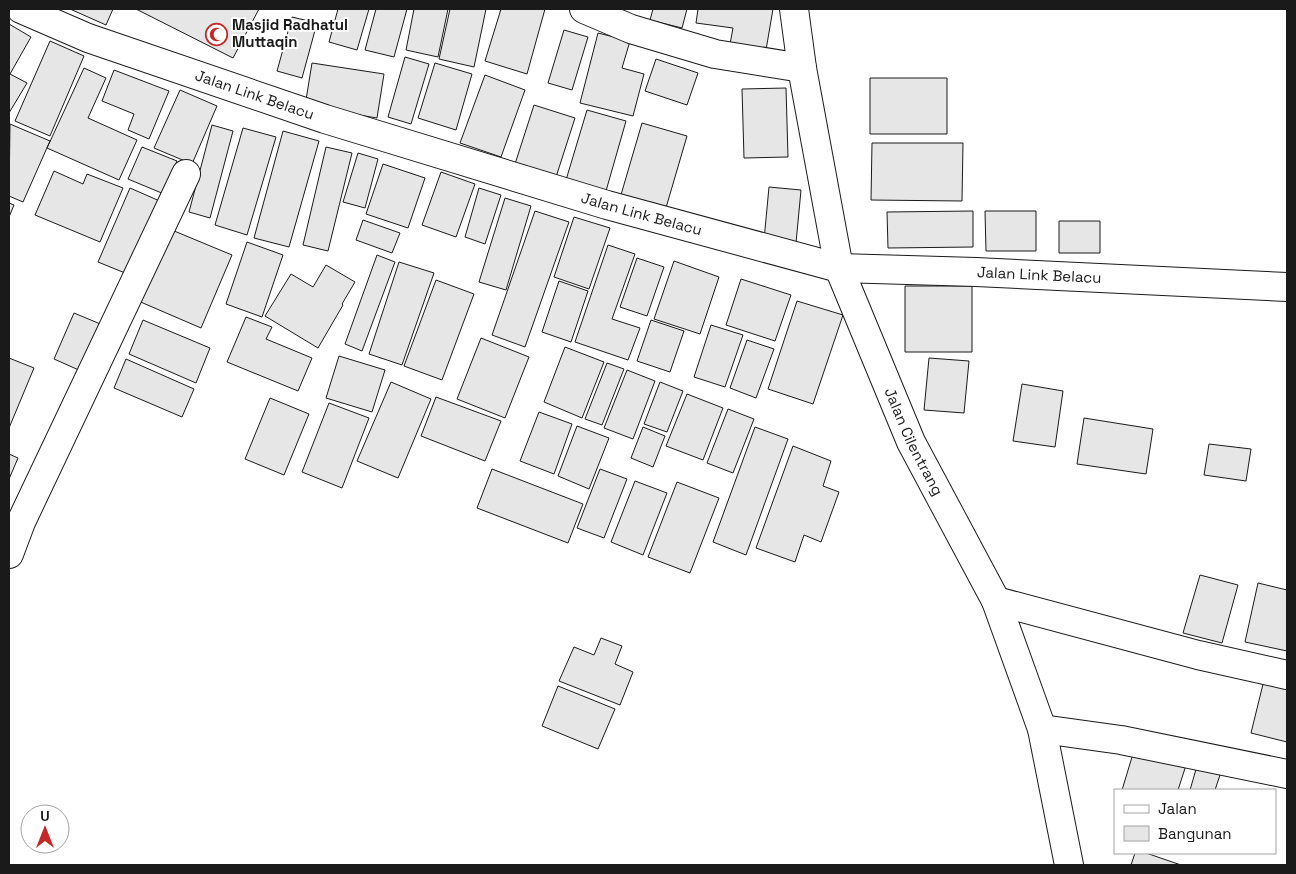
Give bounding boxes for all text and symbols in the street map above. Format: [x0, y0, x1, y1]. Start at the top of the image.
place label: Masjid Radhatul Muttaqin [232, 15, 348, 51]
mosque icon: Masjid Radhatul Muttaqin [204, 22, 228, 46]
street label: Jalan Link Belacu [193, 65, 317, 124]
street label: Jalan Link Belacu [579, 188, 704, 239]
street label: Jalan Link Belacu [976, 262, 1102, 287]
street label: Jalan Cilentrang [881, 385, 948, 499]
legend [1114, 789, 1276, 854]
text: Jalan [1158, 799, 1197, 818]
north arrow [20, 804, 70, 854]
text: U [40, 807, 50, 825]
text: Bangunan [1158, 824, 1232, 843]

